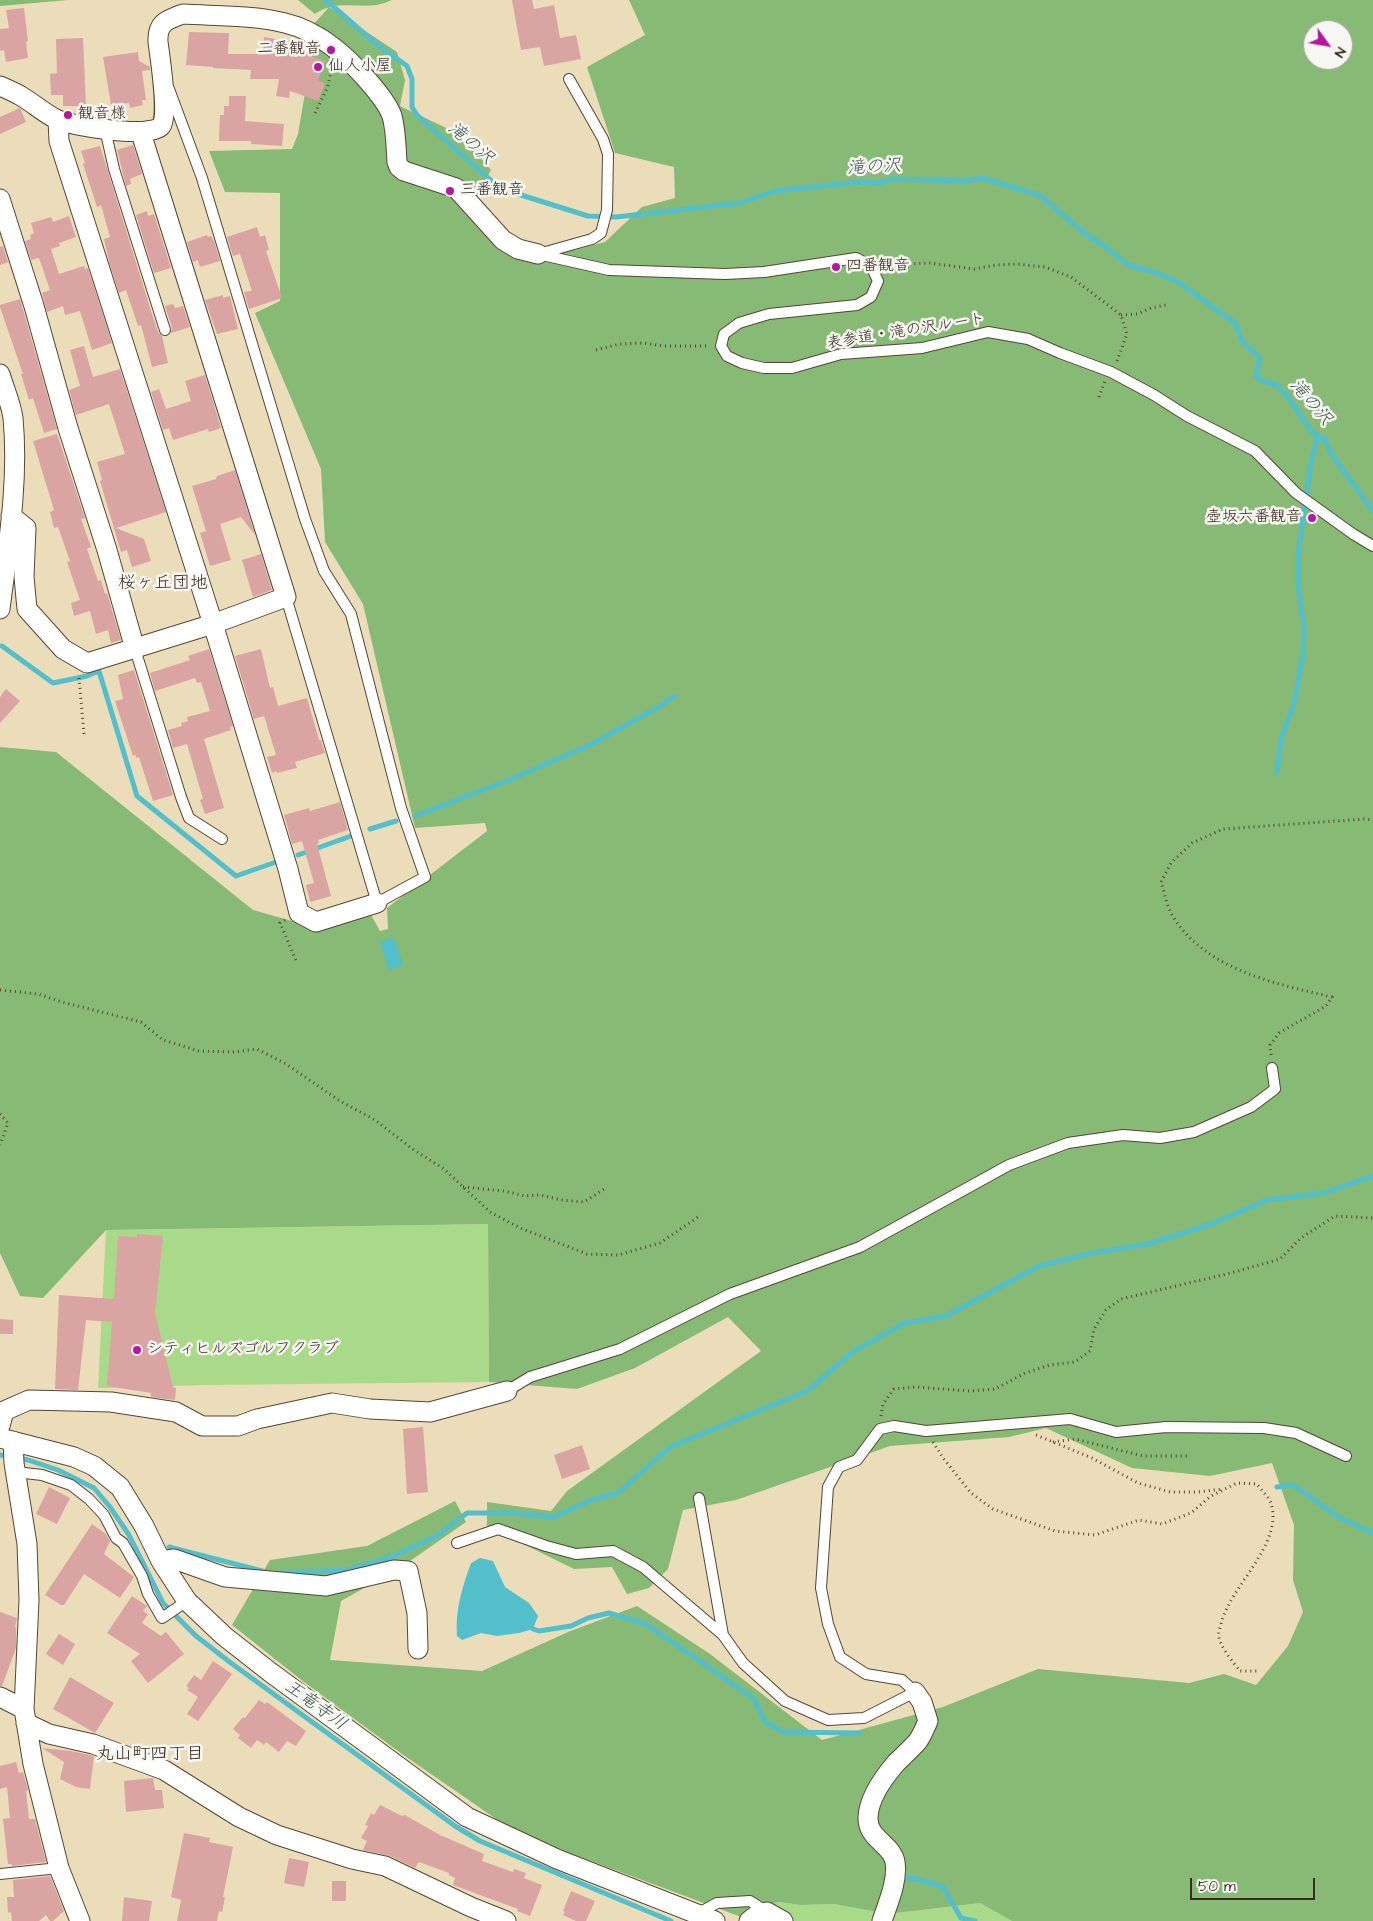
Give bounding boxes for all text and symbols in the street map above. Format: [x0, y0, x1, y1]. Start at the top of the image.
north arrow [1303, 20, 1353, 70]
place label: 二番観音 [257, 40, 321, 60]
text: N [1329, 43, 1351, 61]
marker: 二番観音 [325, 44, 337, 56]
place label: 仙人小屋 [328, 57, 392, 77]
marker: 仙人小屋 [312, 61, 324, 73]
place label: 観音様 [78, 105, 126, 125]
marker: 観音様 [62, 109, 74, 121]
water label: 滝の沢 [443, 118, 497, 170]
water label: 滝の沢 [846, 156, 902, 180]
place label: 三番観音 [460, 181, 524, 201]
marker: 三番観音 [444, 185, 456, 197]
place label: 四番観音 [846, 257, 910, 277]
marker: 四番観音 [830, 261, 842, 273]
street label: 表参道・滝の沢ルート [825, 310, 987, 354]
water label: 滝の沢 [1284, 376, 1336, 430]
place label: 壺坂六番観音 [1206, 508, 1302, 528]
marker: 壺坂六番観音 [1306, 512, 1318, 524]
district label: 桜ヶ丘団地 [118, 573, 208, 595]
place label: シティヒルズゴルフクラブ [147, 1340, 339, 1360]
marker: シティヒルズゴルフクラブ [131, 1344, 143, 1356]
water label: 王竜寺川 [280, 1676, 350, 1736]
district label: 丸山町四丁目 [96, 1744, 204, 1766]
scale bar [1193, 1868, 1318, 1900]
text: 50 m [1198, 1876, 1236, 1897]

